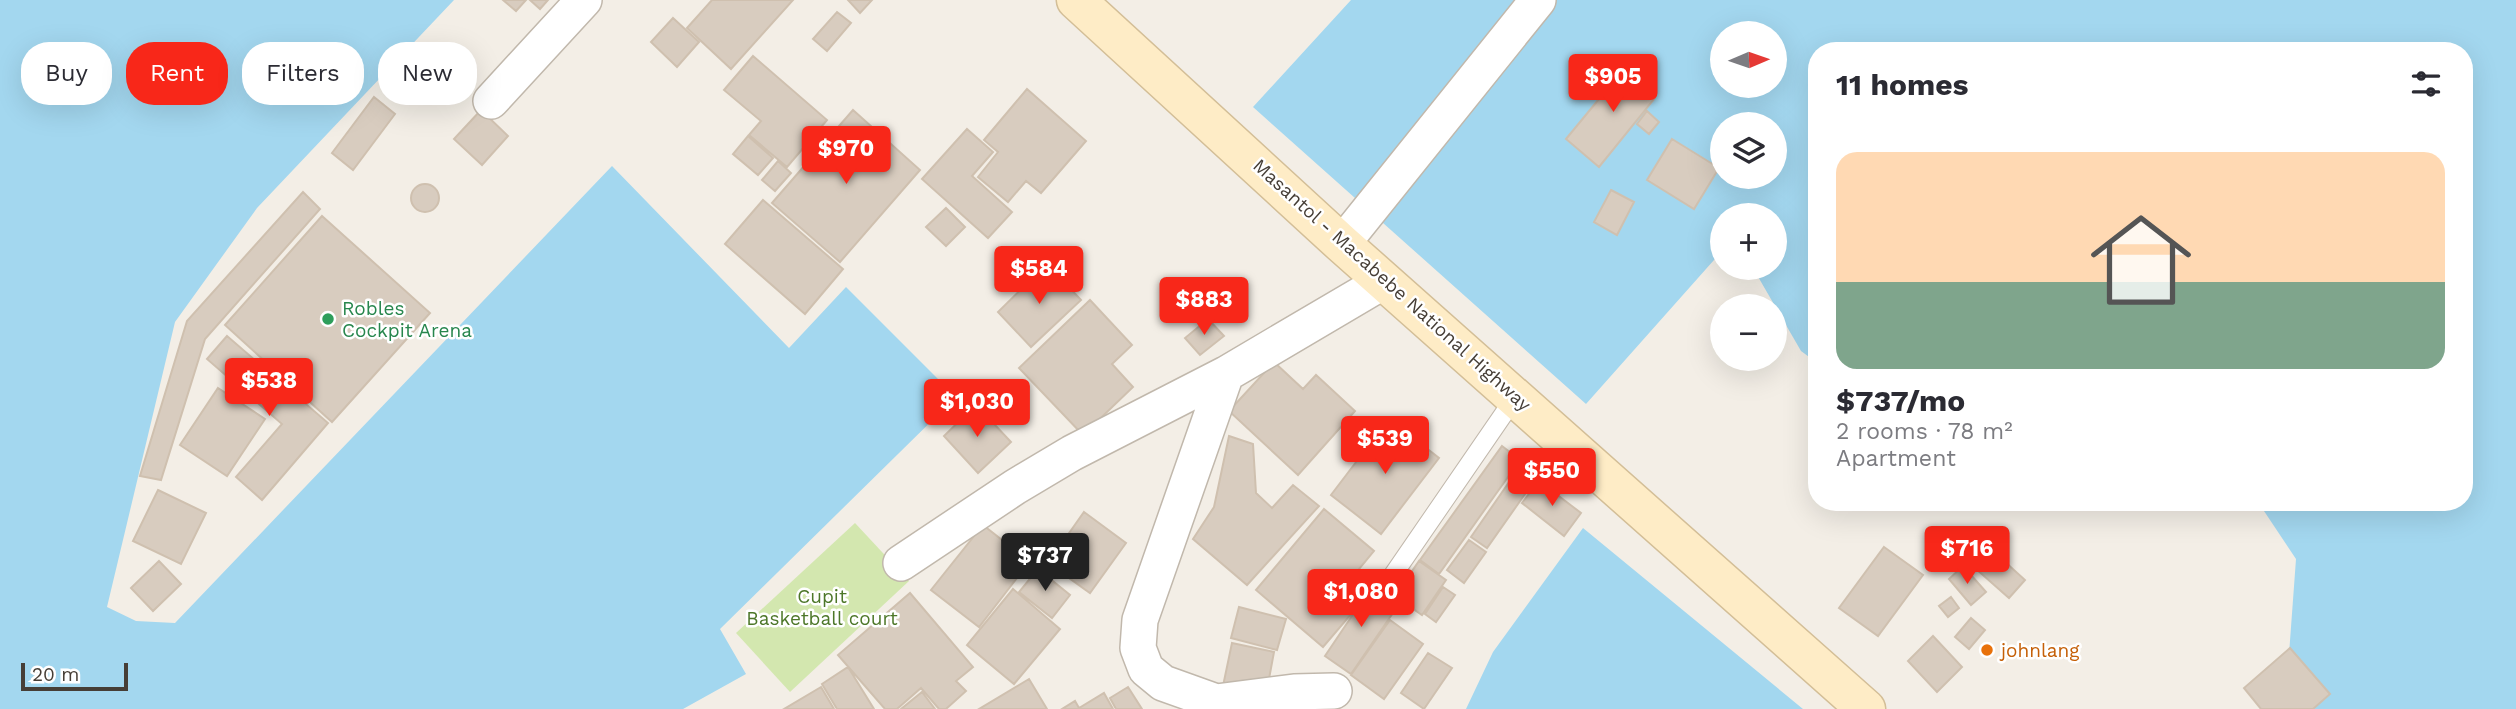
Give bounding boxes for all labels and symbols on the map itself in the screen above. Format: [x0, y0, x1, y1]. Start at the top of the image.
north arrow [1710, 21, 1787, 98]
pin: $905 [1572, 54, 1654, 114]
pin: $970 [805, 127, 887, 186]
street label: Masantol - Macabebe National Highway [1248, 154, 1536, 416]
pin: $584 [998, 246, 1080, 306]
pin: $883 [1163, 278, 1245, 337]
place label: Robles Cockpit Arena [342, 297, 472, 342]
marker: Robles Cockpit Arena [320, 311, 336, 327]
pin: $538 [228, 358, 310, 418]
pin: $1,030 [920, 380, 1034, 439]
pin: $539 [1344, 416, 1426, 476]
pin: $550 [1511, 448, 1593, 508]
pin: $716 [1926, 526, 2008, 586]
pin: $737 [1004, 534, 1086, 593]
pin: $1,080 [1304, 570, 1418, 629]
park label: Cupit Basketball court [746, 585, 898, 630]
place label: johnlang [1999, 639, 2080, 662]
marker: johnlang [1979, 642, 1995, 658]
scale bar [21, 660, 128, 692]

